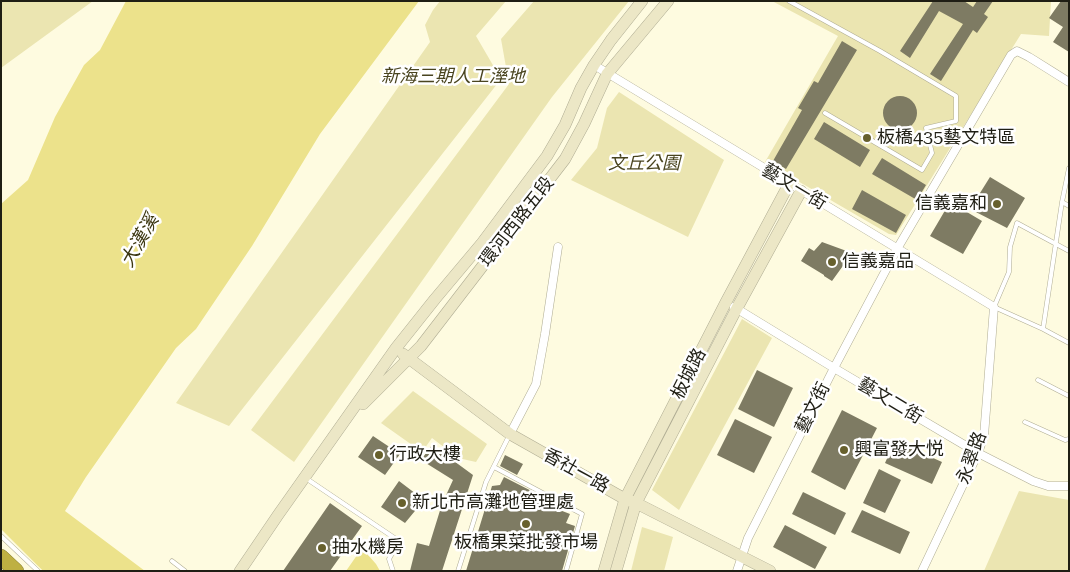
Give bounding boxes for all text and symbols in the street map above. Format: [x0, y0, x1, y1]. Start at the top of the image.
park label: 新海三期人工溼地 [381, 66, 525, 88]
place label: 板橋435藝文特區 [877, 127, 1015, 149]
marker: 板橋435藝文特區 [861, 132, 873, 144]
park label: 文丘公園 [608, 153, 680, 175]
street label: 藝文一街 [758, 159, 830, 215]
street label: 環河西路五段 [475, 173, 559, 271]
place label: 信義嘉和 [915, 193, 987, 215]
marker: 信義嘉和 [991, 198, 1003, 210]
water label: 大漢溪 [116, 211, 164, 271]
place label: 信義嘉品 [842, 251, 914, 273]
marker: 信義嘉品 [826, 256, 838, 268]
street label: 板城路 [667, 345, 711, 403]
street label: 藝文二街 [854, 373, 926, 429]
street label: 藝文街 [791, 379, 835, 437]
street label: 永翠路 [953, 429, 991, 487]
place label: 興富發大悦 [854, 439, 944, 461]
place label: 行政大樓 [389, 444, 461, 466]
street label: 香社一路 [539, 444, 613, 498]
marker: 興富發大悦 [838, 444, 850, 456]
marker: 行政大樓 [373, 449, 385, 461]
place label: 新北市高灘地管理處 [412, 492, 574, 514]
marker: 新北市高灘地管理處 [396, 497, 408, 509]
marker: 板橋果菜批發市場 [520, 518, 532, 530]
place label: 板橋果菜批發市場 [454, 532, 598, 554]
place label: 抽水機房 [332, 537, 404, 559]
marker: 抽水機房 [316, 542, 328, 554]

